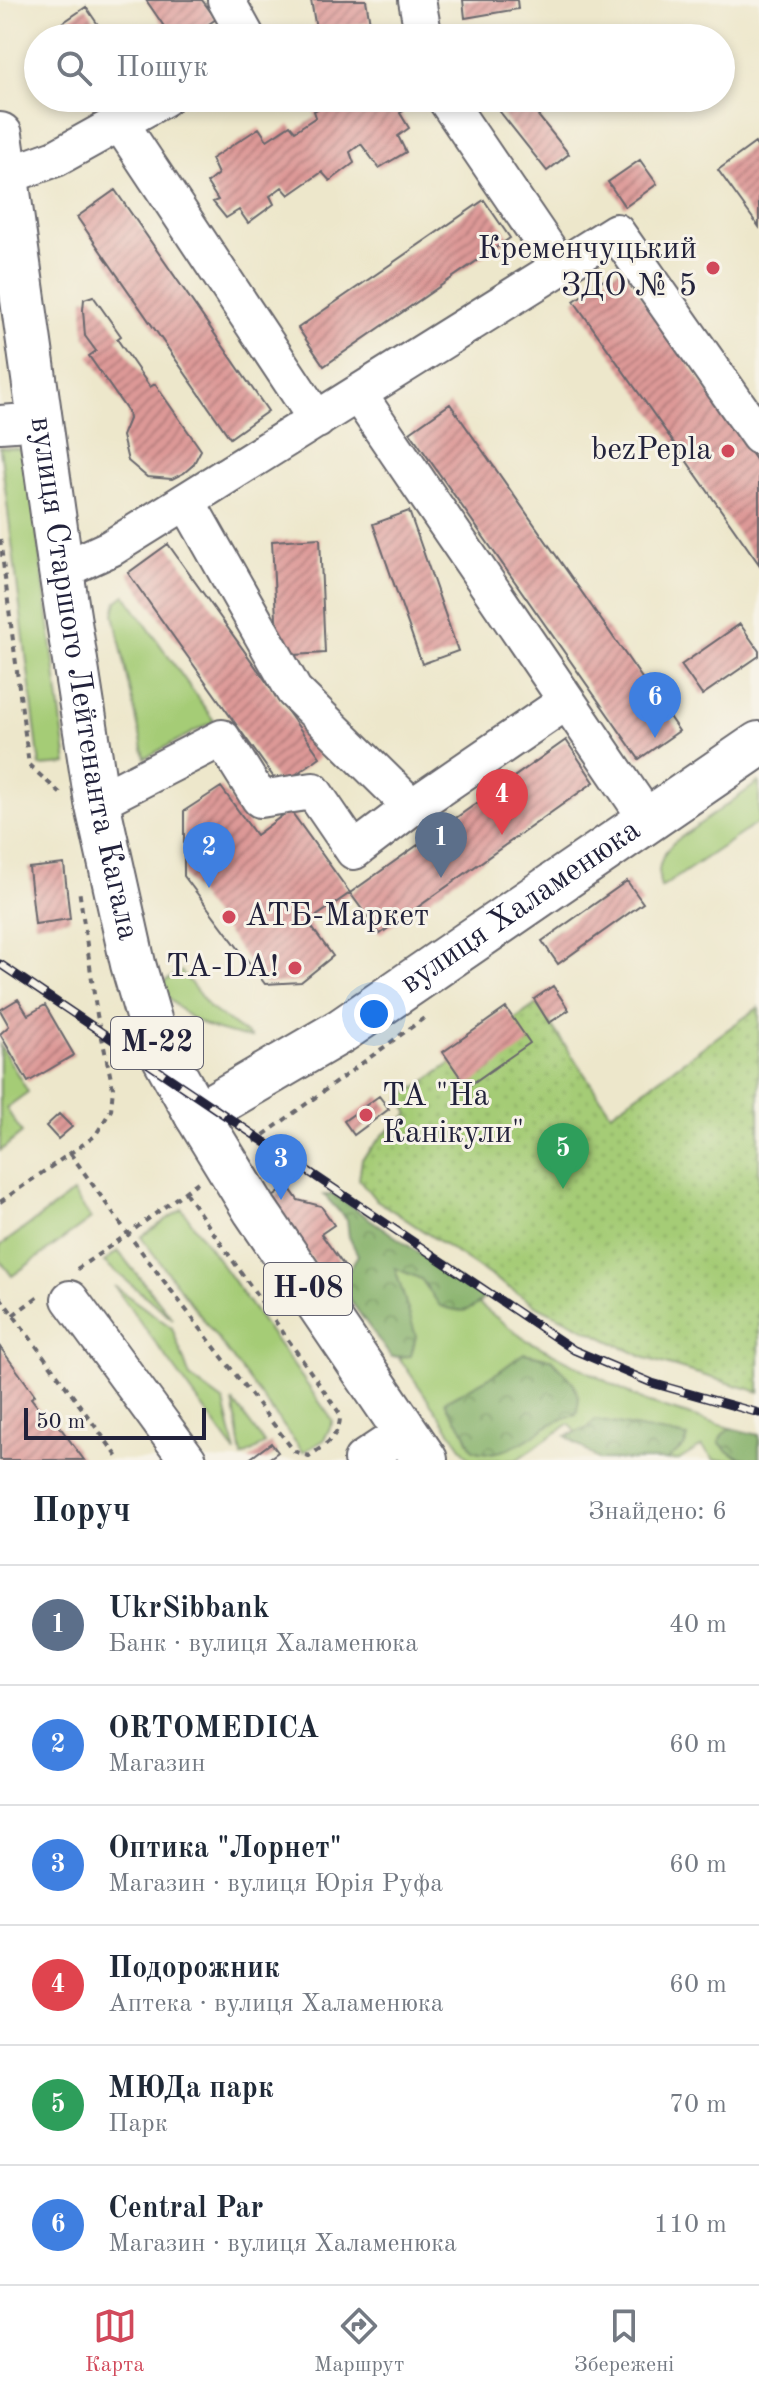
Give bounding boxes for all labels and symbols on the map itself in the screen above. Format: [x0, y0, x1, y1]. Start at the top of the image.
place label: Кременчуцький ЗДО № 5 [477, 234, 697, 303]
marker: Кременчуцький ЗДО № 5 [704, 259, 722, 277]
street label: вулиця Старшого Лейтенанта Кагала [24, 415, 143, 944]
place label: bezPepla [591, 435, 712, 467]
marker: bezPepla [719, 442, 737, 460]
pin: 6 [629, 672, 681, 738]
pin: 4 [476, 769, 528, 835]
pin: 1 [415, 812, 467, 878]
street label: вулиця Халаменюка [395, 814, 647, 1001]
pin: 2 [183, 822, 235, 888]
place label: АТБ-Маркет [245, 901, 429, 933]
marker: АТБ-Маркет [220, 908, 238, 926]
place label: TA-DA! [166, 952, 279, 984]
marker: TA-DA! [286, 959, 304, 977]
your location [354, 994, 394, 1034]
road number: М-22 [111, 1017, 203, 1069]
place label: ТА "На Канікули" [382, 1081, 524, 1150]
marker: ТА "На Канікули" [357, 1106, 375, 1124]
pin: 5 [537, 1123, 589, 1189]
pin: 3 [255, 1134, 307, 1200]
road number: Н-08 [264, 1263, 352, 1315]
scale bar [24, 1404, 206, 1440]

